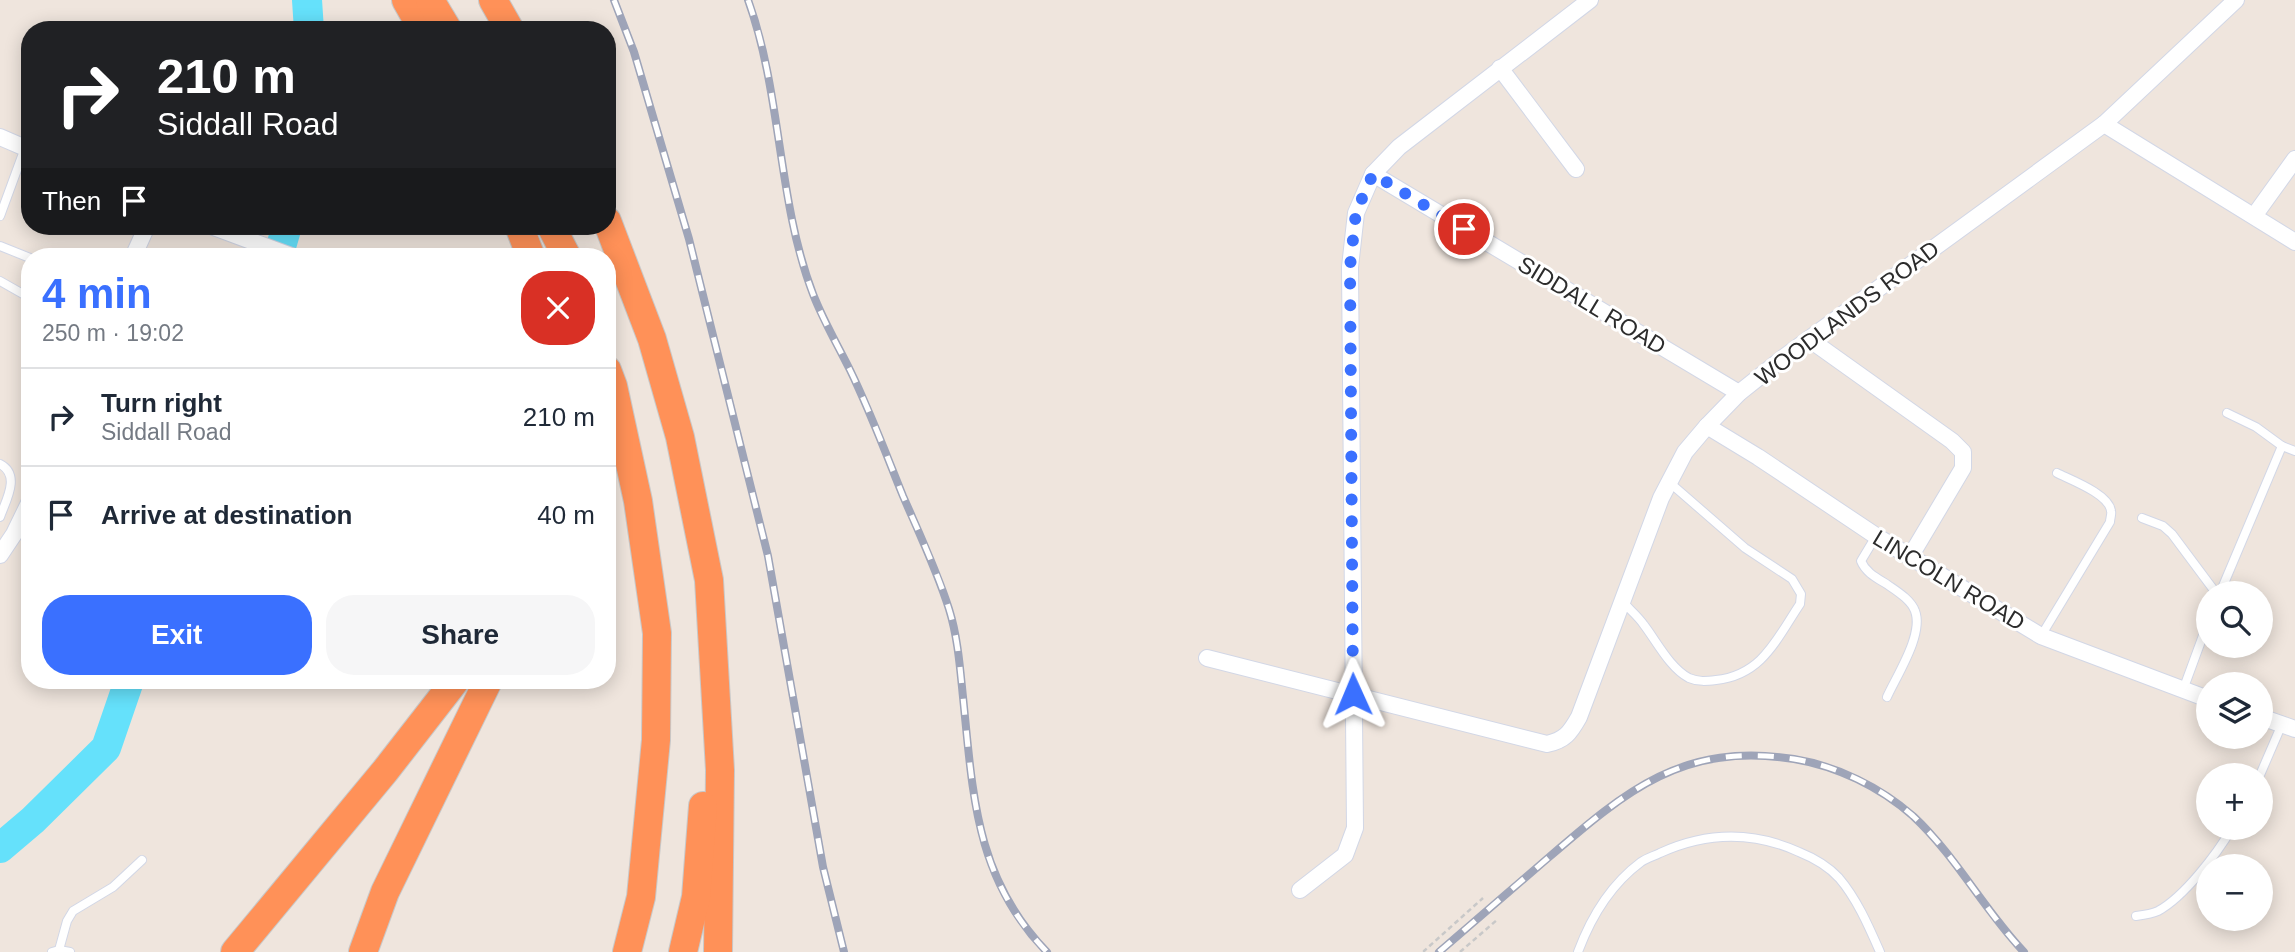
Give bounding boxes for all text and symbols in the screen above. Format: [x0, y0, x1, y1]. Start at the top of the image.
icon: right [42, 49, 133, 140]
text: 210 m [157, 49, 296, 103]
text: Siddall Road [157, 106, 338, 142]
icon: arrive [115, 182, 153, 220]
text: Then [42, 186, 101, 216]
pin [1434, 199, 1494, 259]
icon: arrive [1445, 210, 1483, 248]
street label: WOODLANDS ROAD [1750, 235, 1944, 391]
street label: SIDDALL ROAD [1513, 251, 1671, 359]
text: 4 min [42, 270, 152, 317]
button: close [521, 271, 595, 345]
text: 250 m · 19:02 [42, 320, 184, 346]
text: Turn right [101, 388, 222, 418]
icon: right [42, 398, 80, 436]
text: 210 m [523, 402, 595, 432]
text: Siddall Road [101, 419, 231, 445]
icon: arrive [42, 496, 80, 534]
text: Arrive at destination [101, 500, 352, 530]
text: 40 m [537, 500, 595, 530]
street label: LINCOLN ROAD [1868, 524, 2030, 636]
map controls [2196, 581, 2273, 931]
button: search [2196, 581, 2273, 658]
button: Exit [42, 595, 312, 675]
button: Share [326, 595, 595, 675]
position arrow [1316, 657, 1390, 731]
button: layers [2196, 672, 2273, 749]
button: + [2196, 763, 2273, 840]
button: − [2196, 854, 2273, 931]

